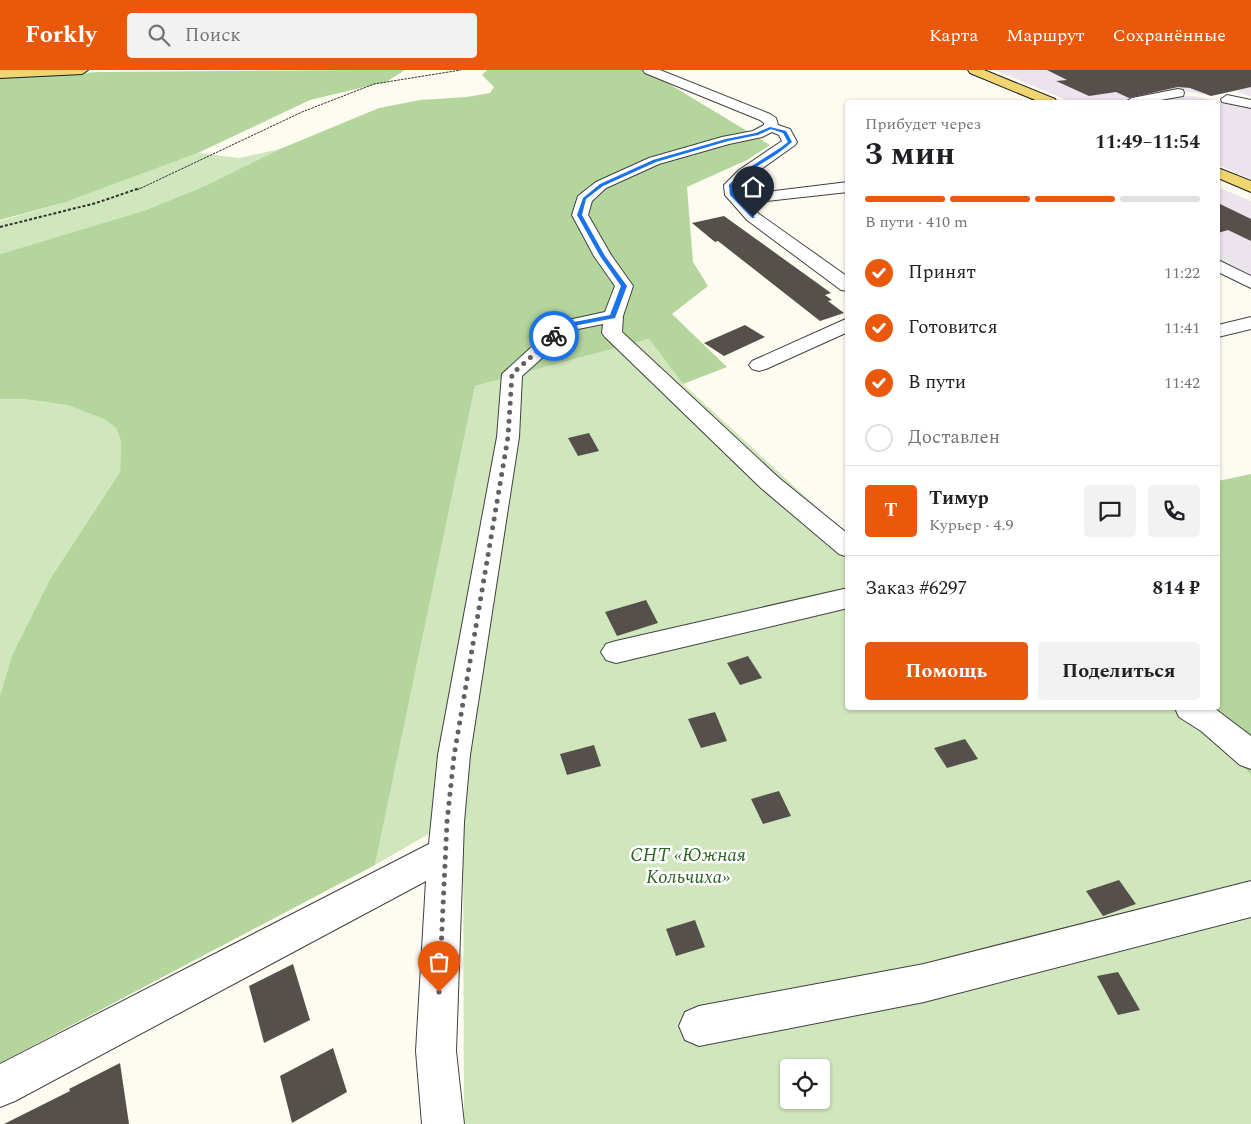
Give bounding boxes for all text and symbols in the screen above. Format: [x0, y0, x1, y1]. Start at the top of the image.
search box [127, 13, 477, 58]
text: Forkly [25, 17, 97, 53]
icon: search [145, 21, 173, 49]
text: Поиск [185, 21, 241, 50]
text: Карта [929, 22, 978, 49]
text: Маршрут [1006, 22, 1085, 49]
text: Сохранённые [1113, 22, 1226, 49]
text: Прибудет через [865, 112, 981, 136]
text: 11:49–11:54 [1095, 128, 1200, 157]
text: 3 мин [865, 130, 955, 179]
pin [732, 166, 774, 217]
icon: home [739, 173, 767, 201]
text: В пути · 410 m [865, 210, 968, 234]
text: Принят [908, 258, 976, 287]
icon: check [865, 259, 893, 287]
text: 11:22 [1164, 261, 1200, 285]
courier [529, 311, 579, 361]
text: Готовится [908, 313, 998, 342]
icon: check [865, 314, 893, 342]
text: 11:41 [1164, 316, 1200, 340]
icon: bike [540, 322, 568, 350]
text: В пути [908, 368, 966, 397]
icon: check [865, 369, 893, 397]
text: 11:42 [1164, 371, 1200, 395]
text: Доставлен [908, 423, 1000, 452]
text: Тимур [929, 484, 989, 513]
button: chat [1084, 485, 1136, 537]
button: phone [1148, 485, 1200, 537]
text: Т [884, 496, 898, 525]
text: Курьер · 4.9 [929, 513, 1014, 537]
text: Заказ #6297 [865, 574, 967, 603]
text: 814 ₽ [1153, 574, 1200, 603]
button: Помощь [865, 642, 1028, 700]
button: Поделиться [1038, 642, 1200, 700]
park label: СНТ «Южная Кольчиха» [630, 841, 746, 892]
pin [418, 941, 460, 992]
icon: bag [425, 948, 453, 976]
map controls [780, 1059, 830, 1109]
button: locate [780, 1059, 830, 1109]

